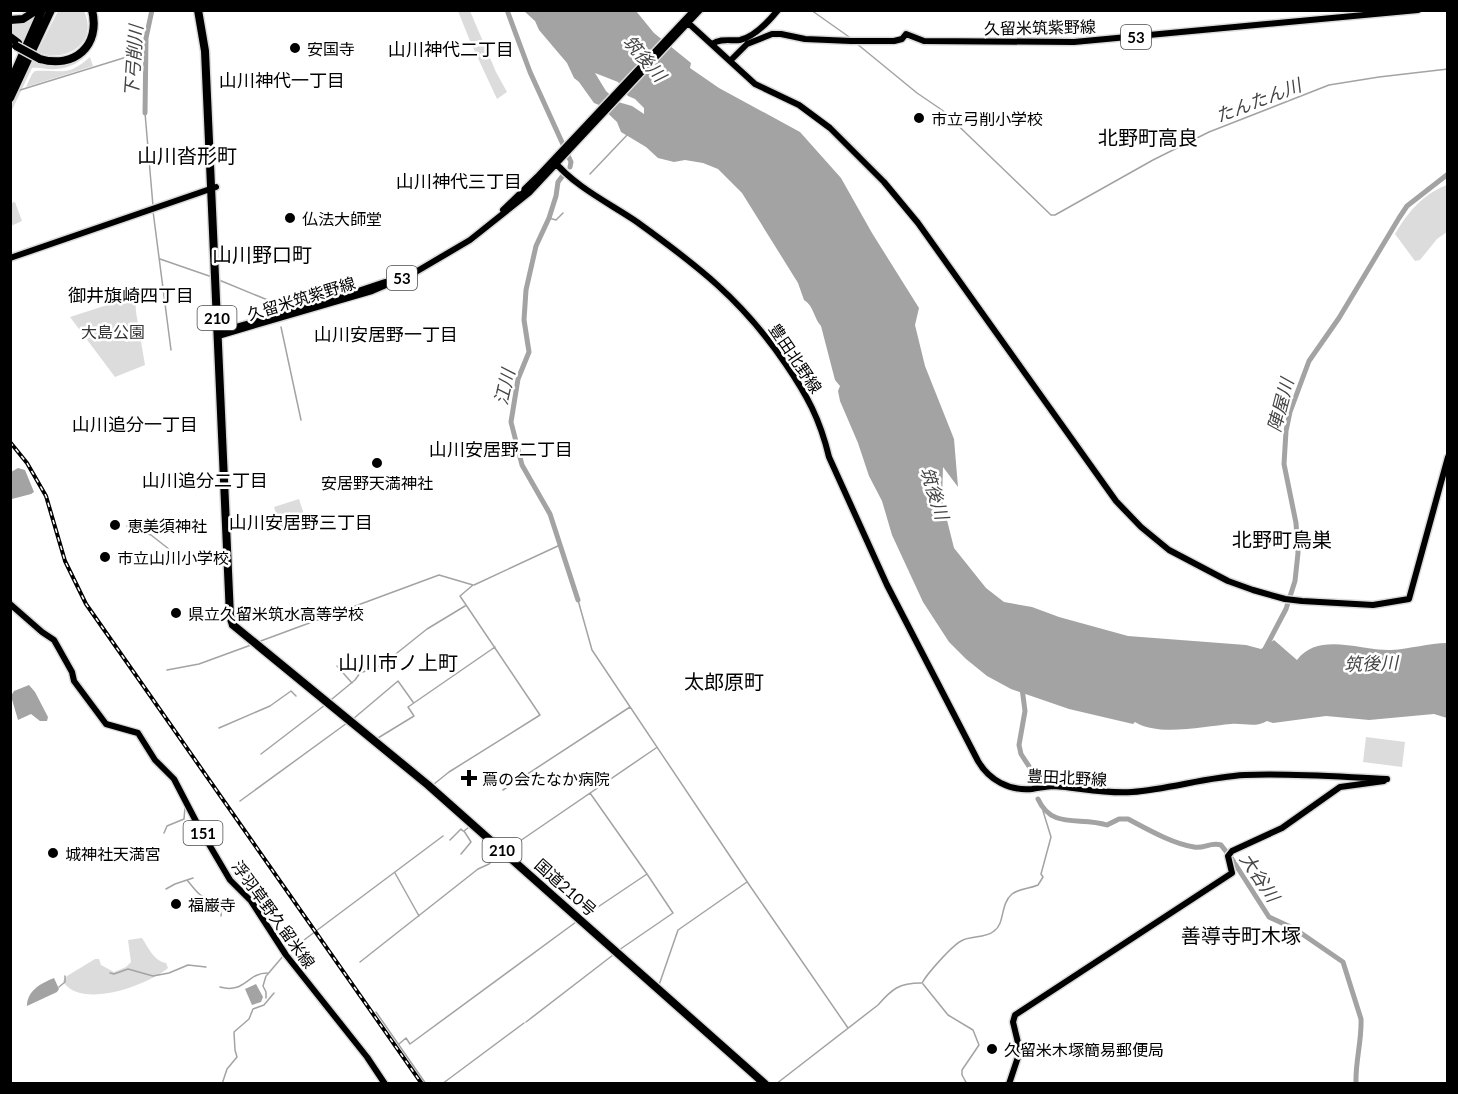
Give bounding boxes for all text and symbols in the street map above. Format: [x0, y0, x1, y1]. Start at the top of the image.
street label: 久留米筑紫野線 [984, 17, 1096, 37]
water label: 下弓削川 [120, 22, 147, 98]
road number: 53 [1121, 25, 1151, 49]
water label: 筑後川 [619, 30, 672, 87]
district label: 山川神代二丁目 [388, 38, 514, 60]
place label: 安国寺 [307, 39, 355, 58]
marker: 安国寺 [288, 41, 302, 55]
district label: 山川神代一丁目 [219, 69, 345, 91]
water label: たんたん川 [1212, 73, 1306, 126]
place label: 市立弓削小学校 [931, 109, 1043, 128]
marker: 市立弓削小学校 [912, 111, 926, 125]
district label: 北野町高良 [1098, 125, 1198, 149]
district label: 山川沓形町 [137, 143, 237, 167]
district label: 山川神代三丁目 [396, 170, 522, 192]
place label: 仏法大師堂 [302, 209, 382, 228]
marker: 仏法大師堂 [283, 211, 297, 225]
district label: 山川野口町 [212, 242, 312, 266]
road number: 53 [387, 266, 417, 290]
street label: 久留米筑紫野線 [245, 273, 357, 323]
district label: 御井旗崎四丁目 [68, 284, 194, 306]
road number: 210 [198, 306, 236, 330]
street label: 豊田北野線 [766, 320, 826, 396]
park label: 大島公園 [81, 322, 145, 341]
district label: 山川安居野一丁目 [314, 323, 458, 345]
water label: 江川 [489, 365, 519, 407]
water label: 陣屋川 [1262, 374, 1298, 434]
district label: 山川追分一丁目 [72, 413, 198, 435]
district label: 山川安居野二丁目 [429, 438, 573, 460]
marker: 安居野天満神社 [370, 456, 384, 470]
water label: 筑後川 [916, 464, 954, 524]
district label: 山川追分二丁目 [142, 469, 268, 491]
place label: 安居野天満神社 [321, 473, 433, 492]
district label: 山川安居野三丁目 [229, 511, 373, 533]
place label: 恵美須神社 [127, 516, 207, 535]
marker: 恵美須神社 [108, 518, 122, 532]
district label: 北野町鳥巣 [1232, 527, 1332, 551]
place label: 市立山川小学校 [117, 548, 229, 567]
marker: 市立山川小学校 [98, 550, 112, 564]
place label: 県立久留米筑水高等学校 [188, 604, 364, 623]
marker: 県立久留米筑水高等学校 [169, 606, 183, 620]
district label: 山川市ノ上町 [338, 650, 458, 674]
water label: 筑後川 [1344, 651, 1400, 675]
district label: 太郎原町 [684, 669, 764, 693]
street label: 豊田北野線 [1027, 765, 1107, 789]
marker: 蔦の会たなか病院 [460, 769, 478, 787]
place label: 蔦の会たなか病院 [482, 769, 610, 788]
road number: 151 [184, 821, 222, 845]
road number: 210 [482, 838, 522, 862]
place label: 城神社天満宮 [65, 844, 161, 863]
marker: 城神社天満宮 [46, 846, 60, 860]
water label: 大谷川 [1236, 848, 1285, 907]
street label: 国道210号 [531, 855, 601, 919]
street label: 浮羽草野久留米線 [229, 857, 319, 971]
place label: 福巌寺 [188, 895, 236, 914]
marker: 福巌寺 [169, 897, 183, 911]
district label: 善導寺町木塚 [1181, 923, 1301, 947]
place label: 久留米木塚簡易郵便局 [1004, 1040, 1164, 1059]
marker: 久留米木塚簡易郵便局 [985, 1042, 999, 1056]

